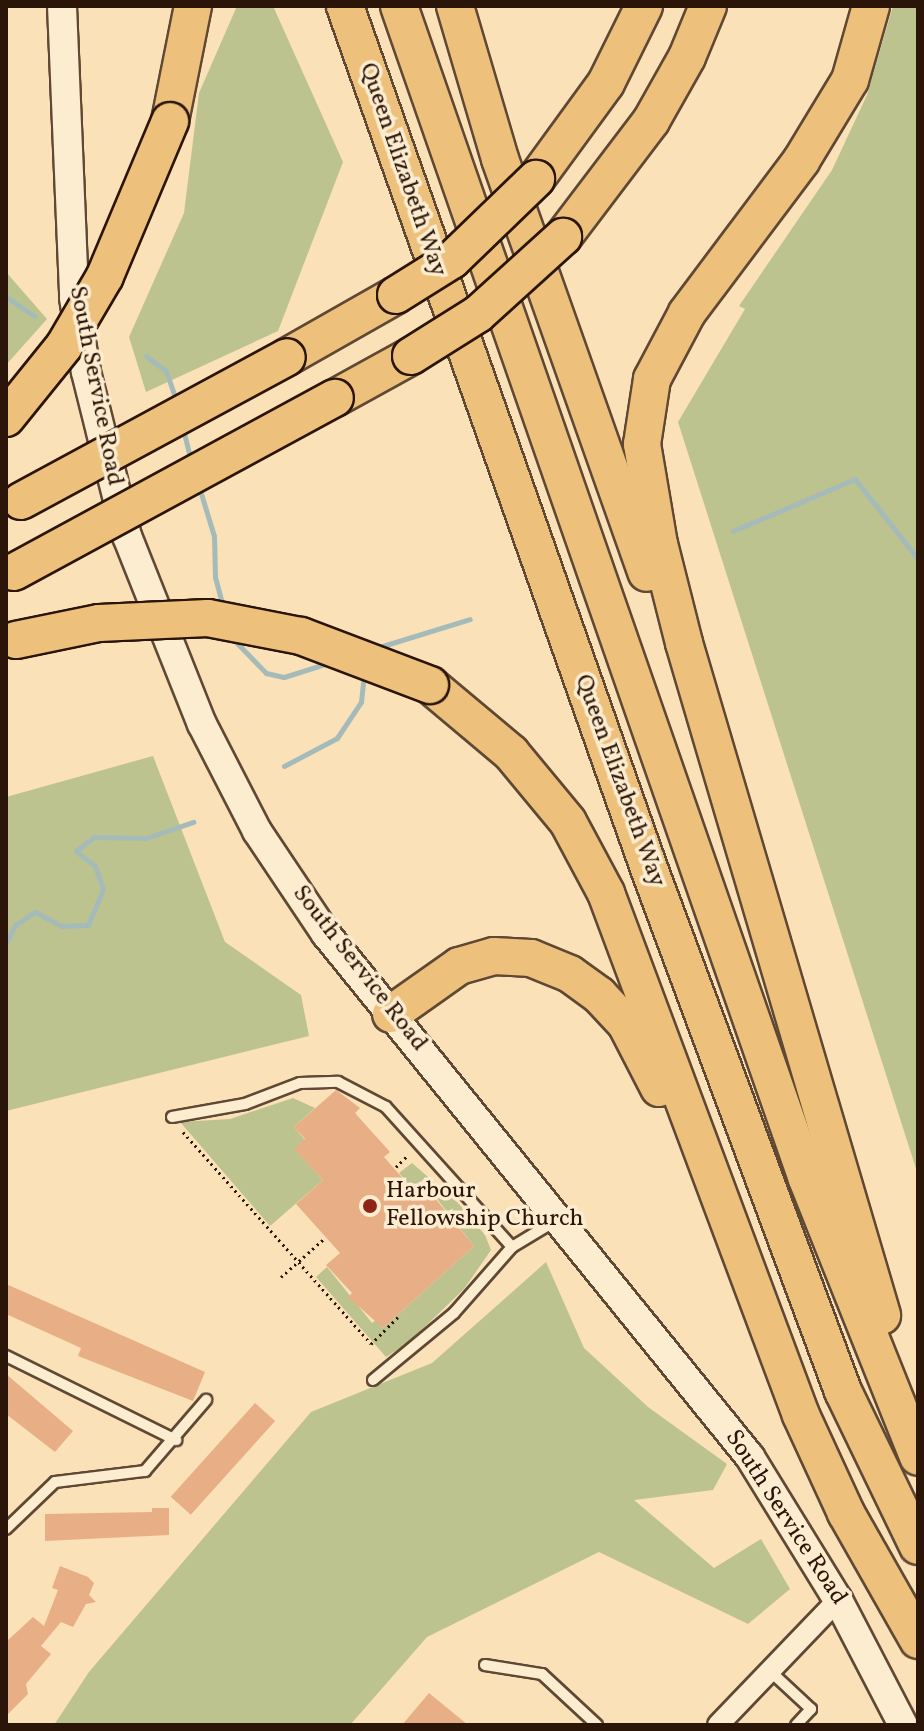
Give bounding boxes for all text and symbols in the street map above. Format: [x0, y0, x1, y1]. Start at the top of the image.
street label: Queen Elizabeth Way [352, 59, 452, 281]
street label: South Service Road [62, 284, 128, 488]
street label: Queen Elizabeth Way [567, 671, 671, 891]
street label: South Service Road [285, 880, 433, 1058]
place label: Harbour Fellowship Church [386, 1178, 583, 1234]
marker: Harbour Fellowship Church [361, 1197, 379, 1215]
street label: South Service Road [718, 1425, 852, 1611]

